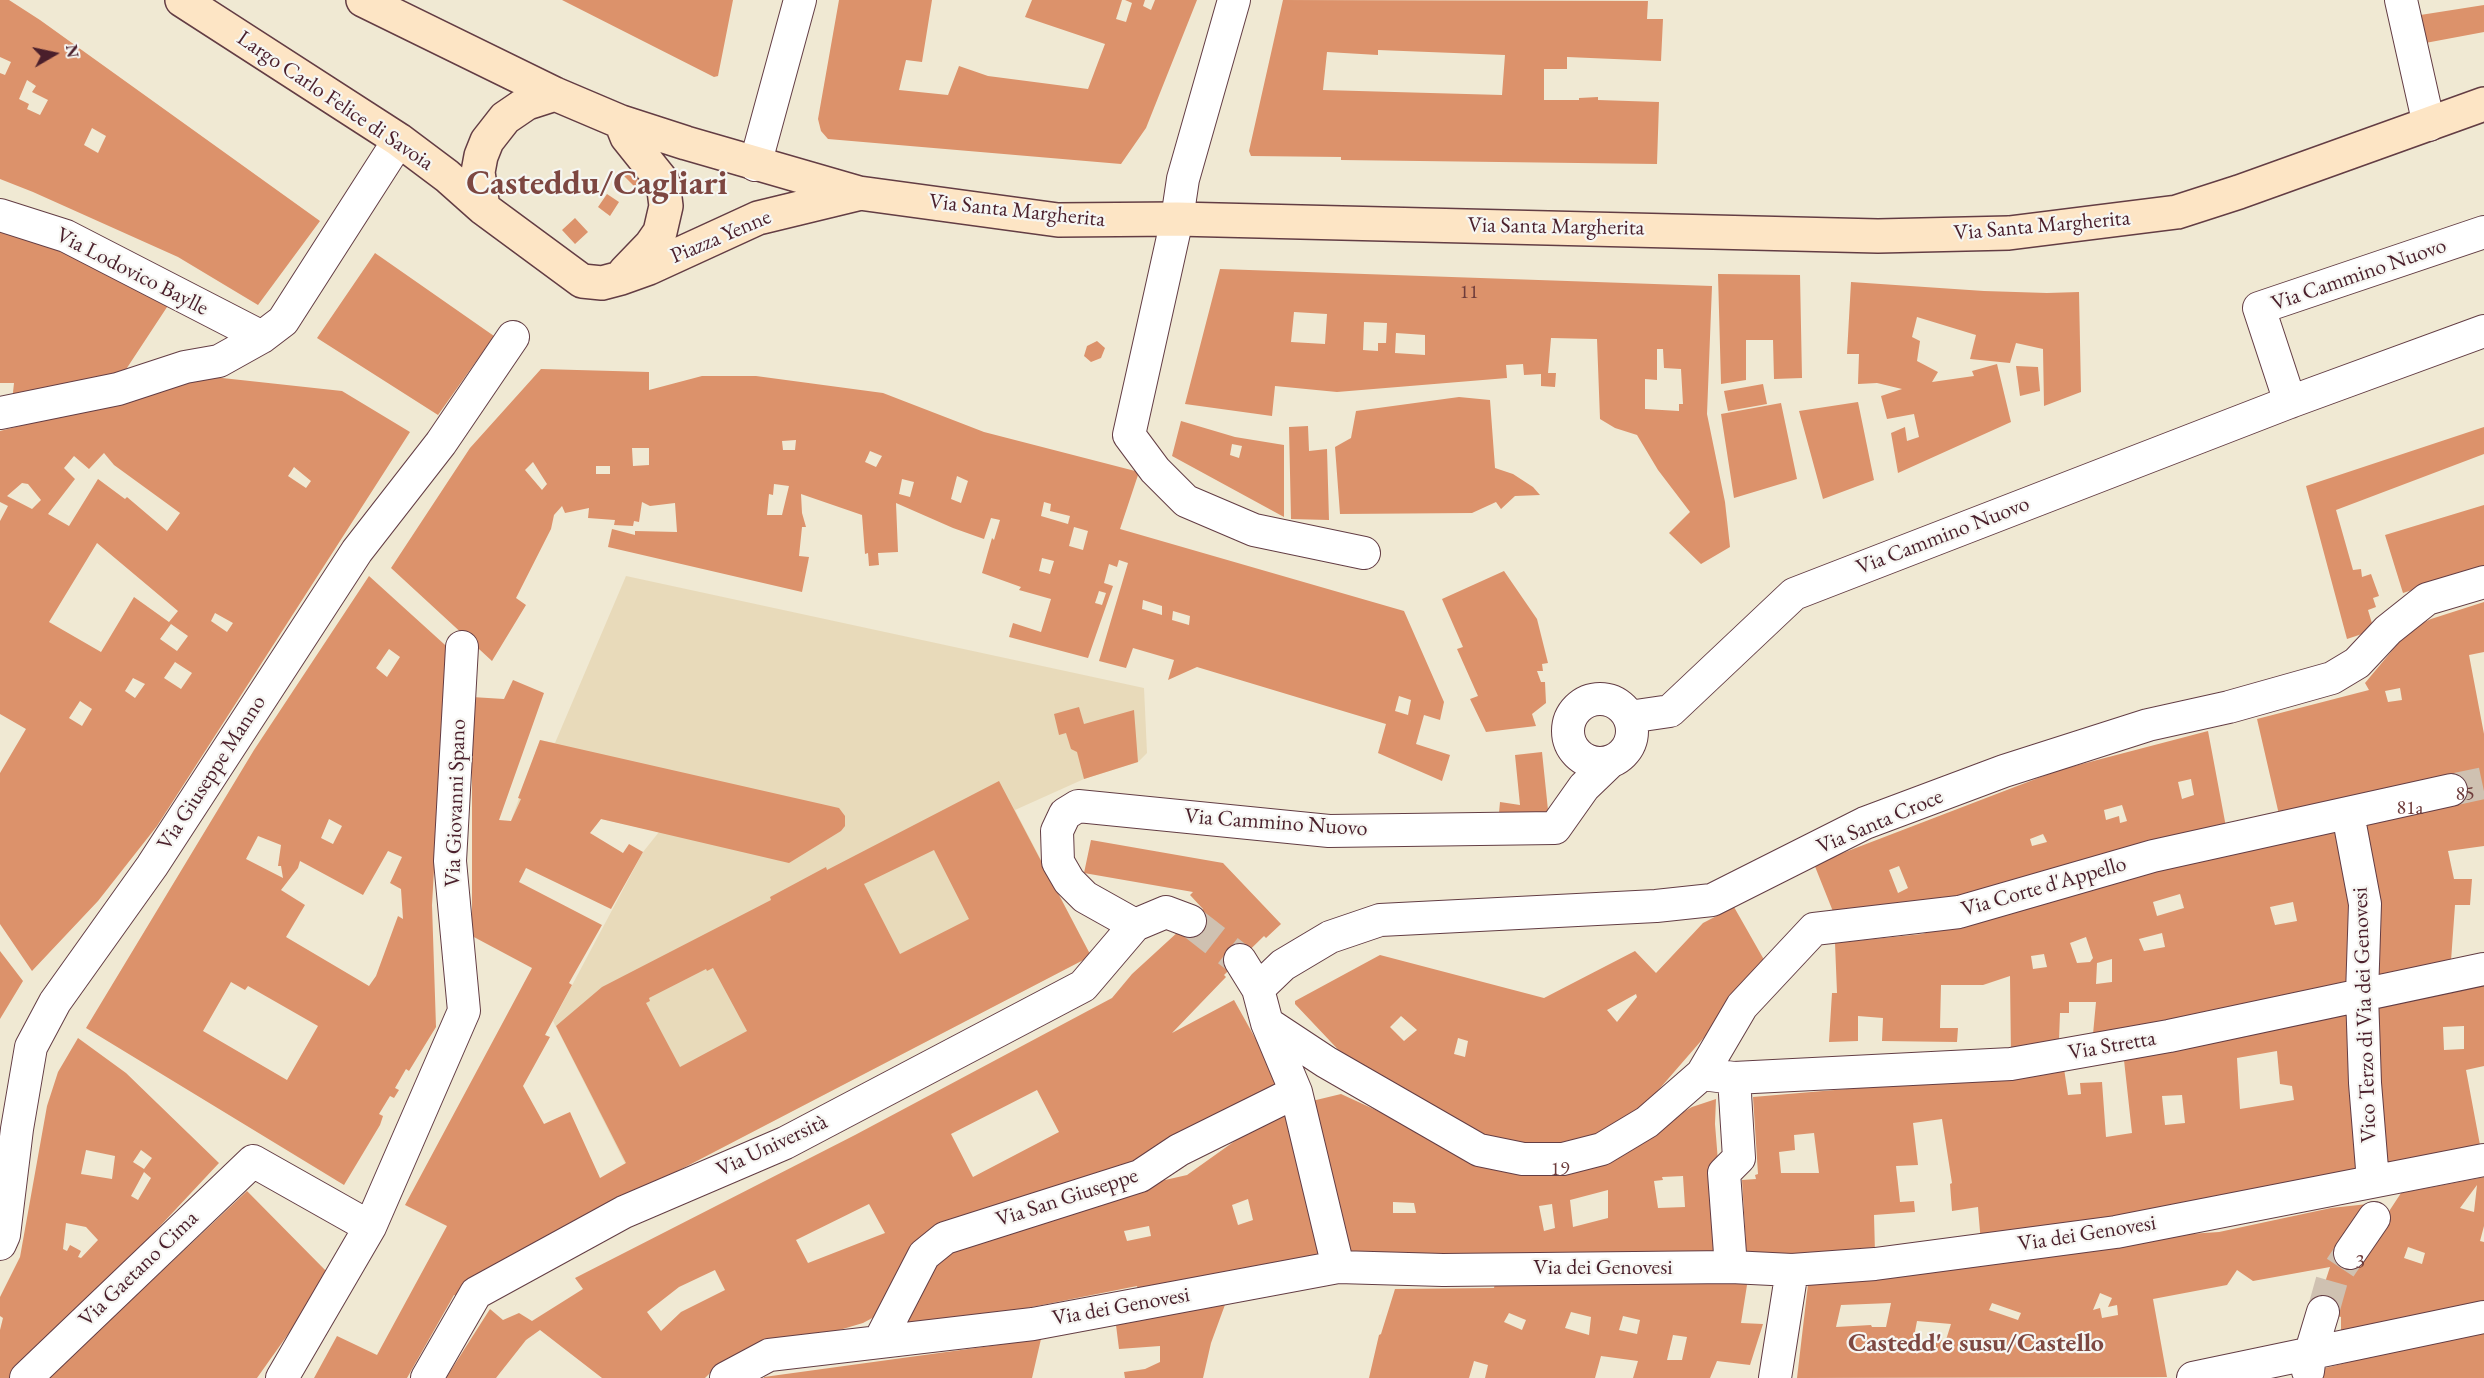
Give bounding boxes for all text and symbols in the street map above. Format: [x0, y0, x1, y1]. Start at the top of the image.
north arrow [24, 24, 84, 84]
street label: Largo Carlo Felice di Savoia [232, 25, 438, 177]
text: N [61, 43, 84, 59]
district label: Casteddu/Cagliari [466, 165, 728, 205]
street label: Via Santa Margherita [928, 189, 1106, 233]
street label: Piazza Yenne [667, 204, 775, 270]
street label: Via Santa Margherita [1953, 205, 2131, 247]
street label: Via Santa Margherita [1467, 212, 1645, 242]
street label: Via Lodovico Baylle [51, 222, 213, 322]
street label: Via Cammino Nuovo [2268, 233, 2450, 317]
house number: 11 [1459, 281, 1479, 305]
street label: Via Cammino Nuovo [1853, 491, 2033, 581]
street label: Via Giuseppe Manno [152, 690, 272, 856]
street label: Via Giovanni Spano [440, 718, 472, 888]
house number: 85 [2455, 783, 2475, 807]
street label: Via Santa Croce [1813, 784, 1947, 860]
house number: 81a [2396, 797, 2424, 821]
street label: Via Cammino Nuovo [1184, 803, 1368, 843]
street label: Via Corte d'Appello [1959, 851, 2129, 923]
street label: Vico Terzo di Via dei Genovesi [2347, 887, 2383, 1143]
street label: Via Stretta [2066, 1025, 2158, 1067]
street label: Via Università [712, 1109, 832, 1183]
house number: 19 [1550, 1158, 1570, 1182]
street label: Via San Giuseppe [993, 1163, 1141, 1233]
street label: Via Gaetano Cima [74, 1205, 204, 1333]
street label: Via dei Genovesi [2016, 1210, 2158, 1258]
house number: 3 [2355, 1251, 2365, 1275]
street label: Via dei Genovesi [1533, 1255, 1673, 1281]
street label: Via dei Genovesi [1050, 1282, 1192, 1332]
district label: Castedd'e susu/Castello [1848, 1328, 2104, 1360]

